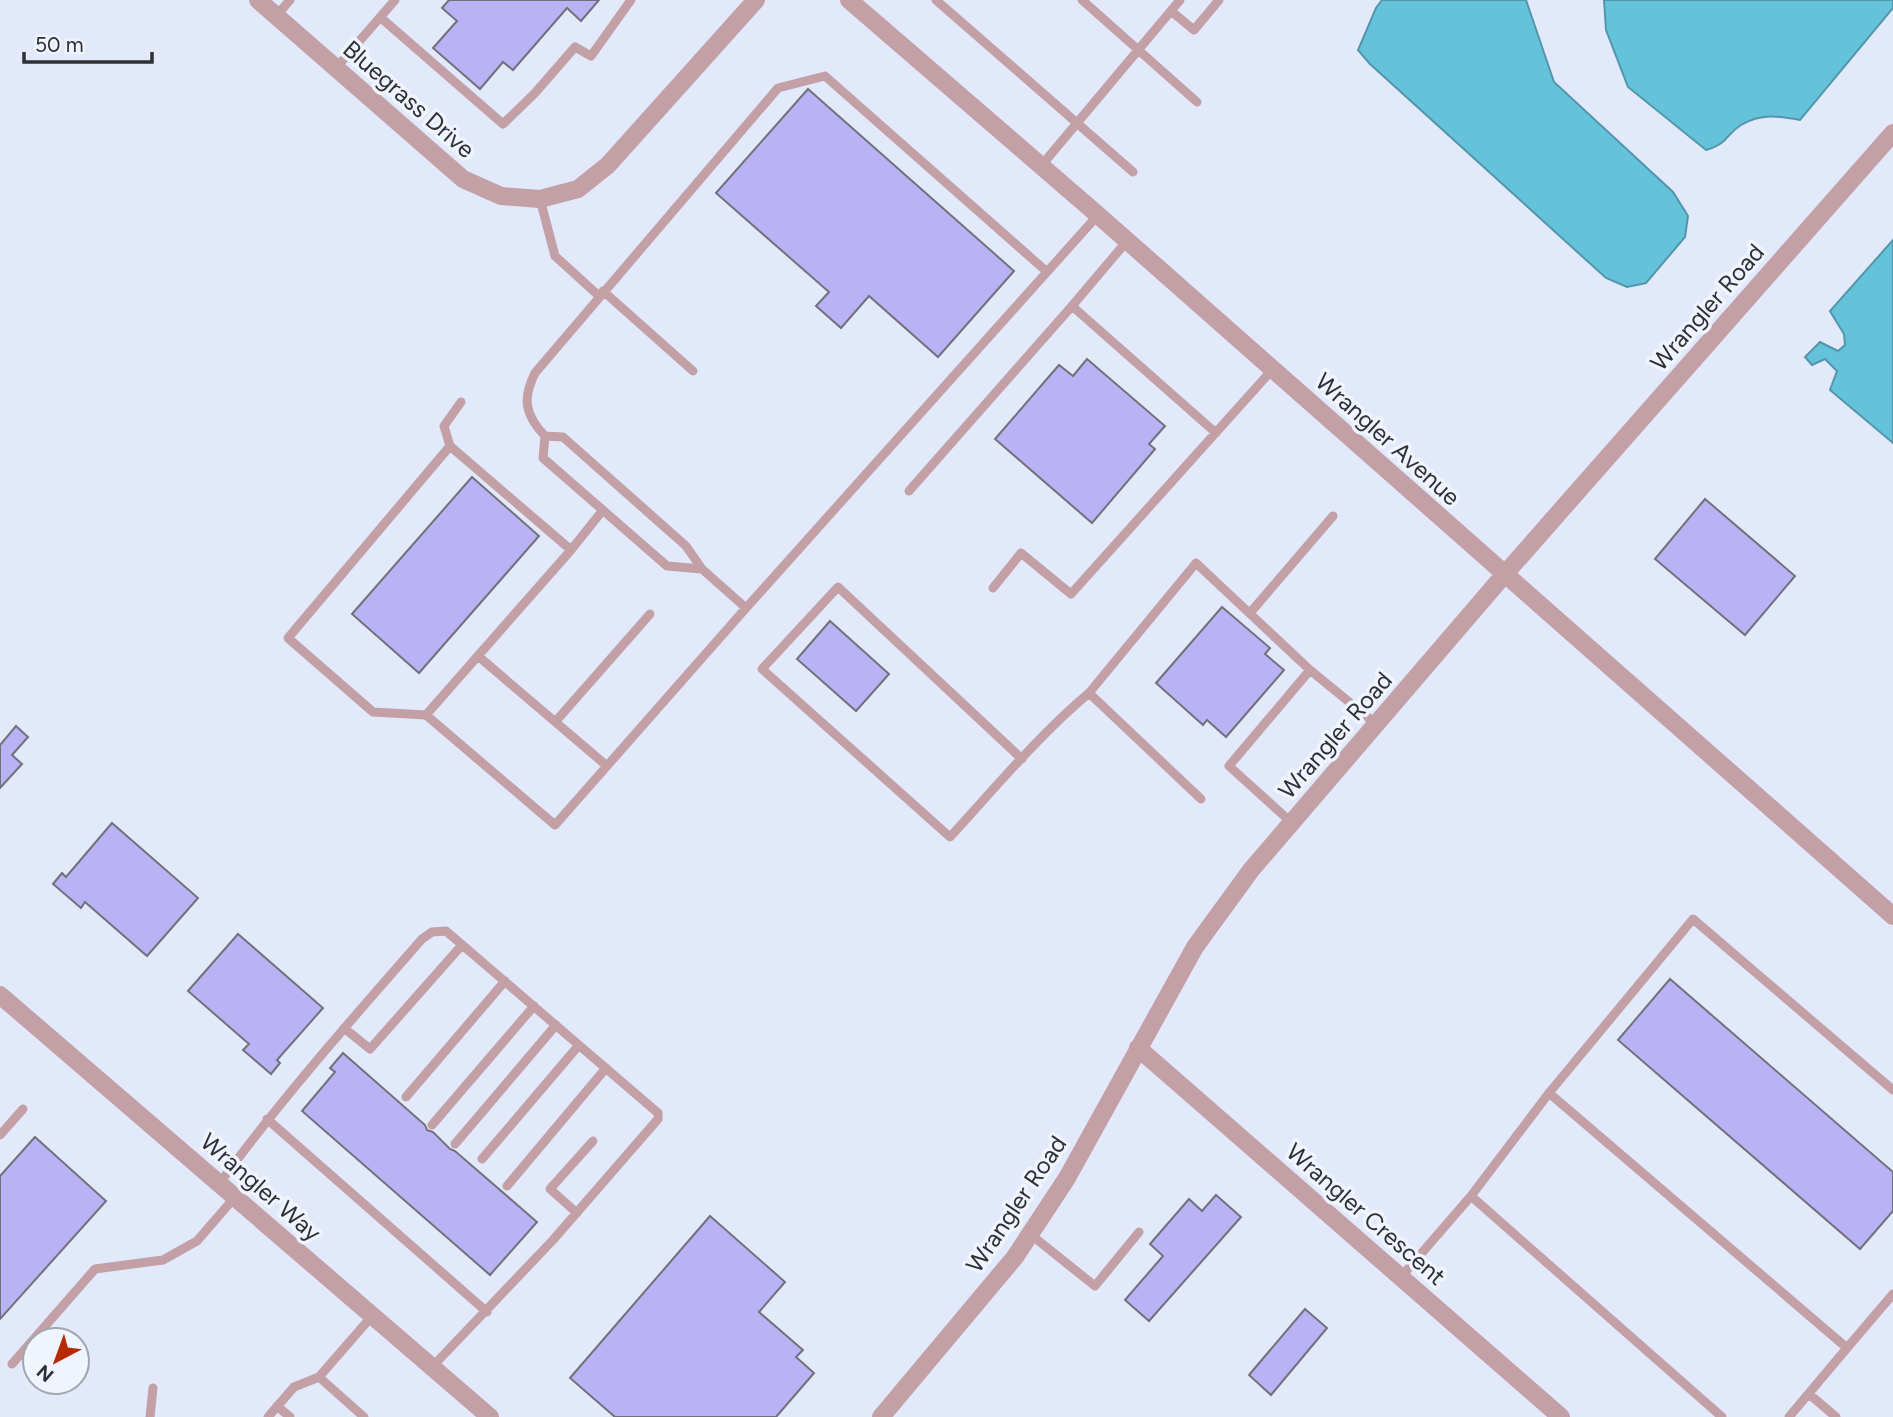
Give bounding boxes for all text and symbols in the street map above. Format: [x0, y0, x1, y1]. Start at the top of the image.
scale bar [24, 21, 152, 65]
text: 50 m [35, 32, 84, 57]
street label: Bluegrass Drive [337, 34, 481, 164]
street label: Wrangler Road [1644, 238, 1770, 376]
street label: Wrangler Avenue [1310, 367, 1466, 511]
street label: Wrangler Road [1272, 666, 1398, 804]
street label: Wrangler Way [195, 1127, 327, 1247]
street label: Wrangler Road [960, 1130, 1072, 1278]
street label: Wrangler Crescent [1280, 1137, 1452, 1291]
north arrow [21, 1326, 91, 1396]
text: N [32, 1360, 58, 1387]

